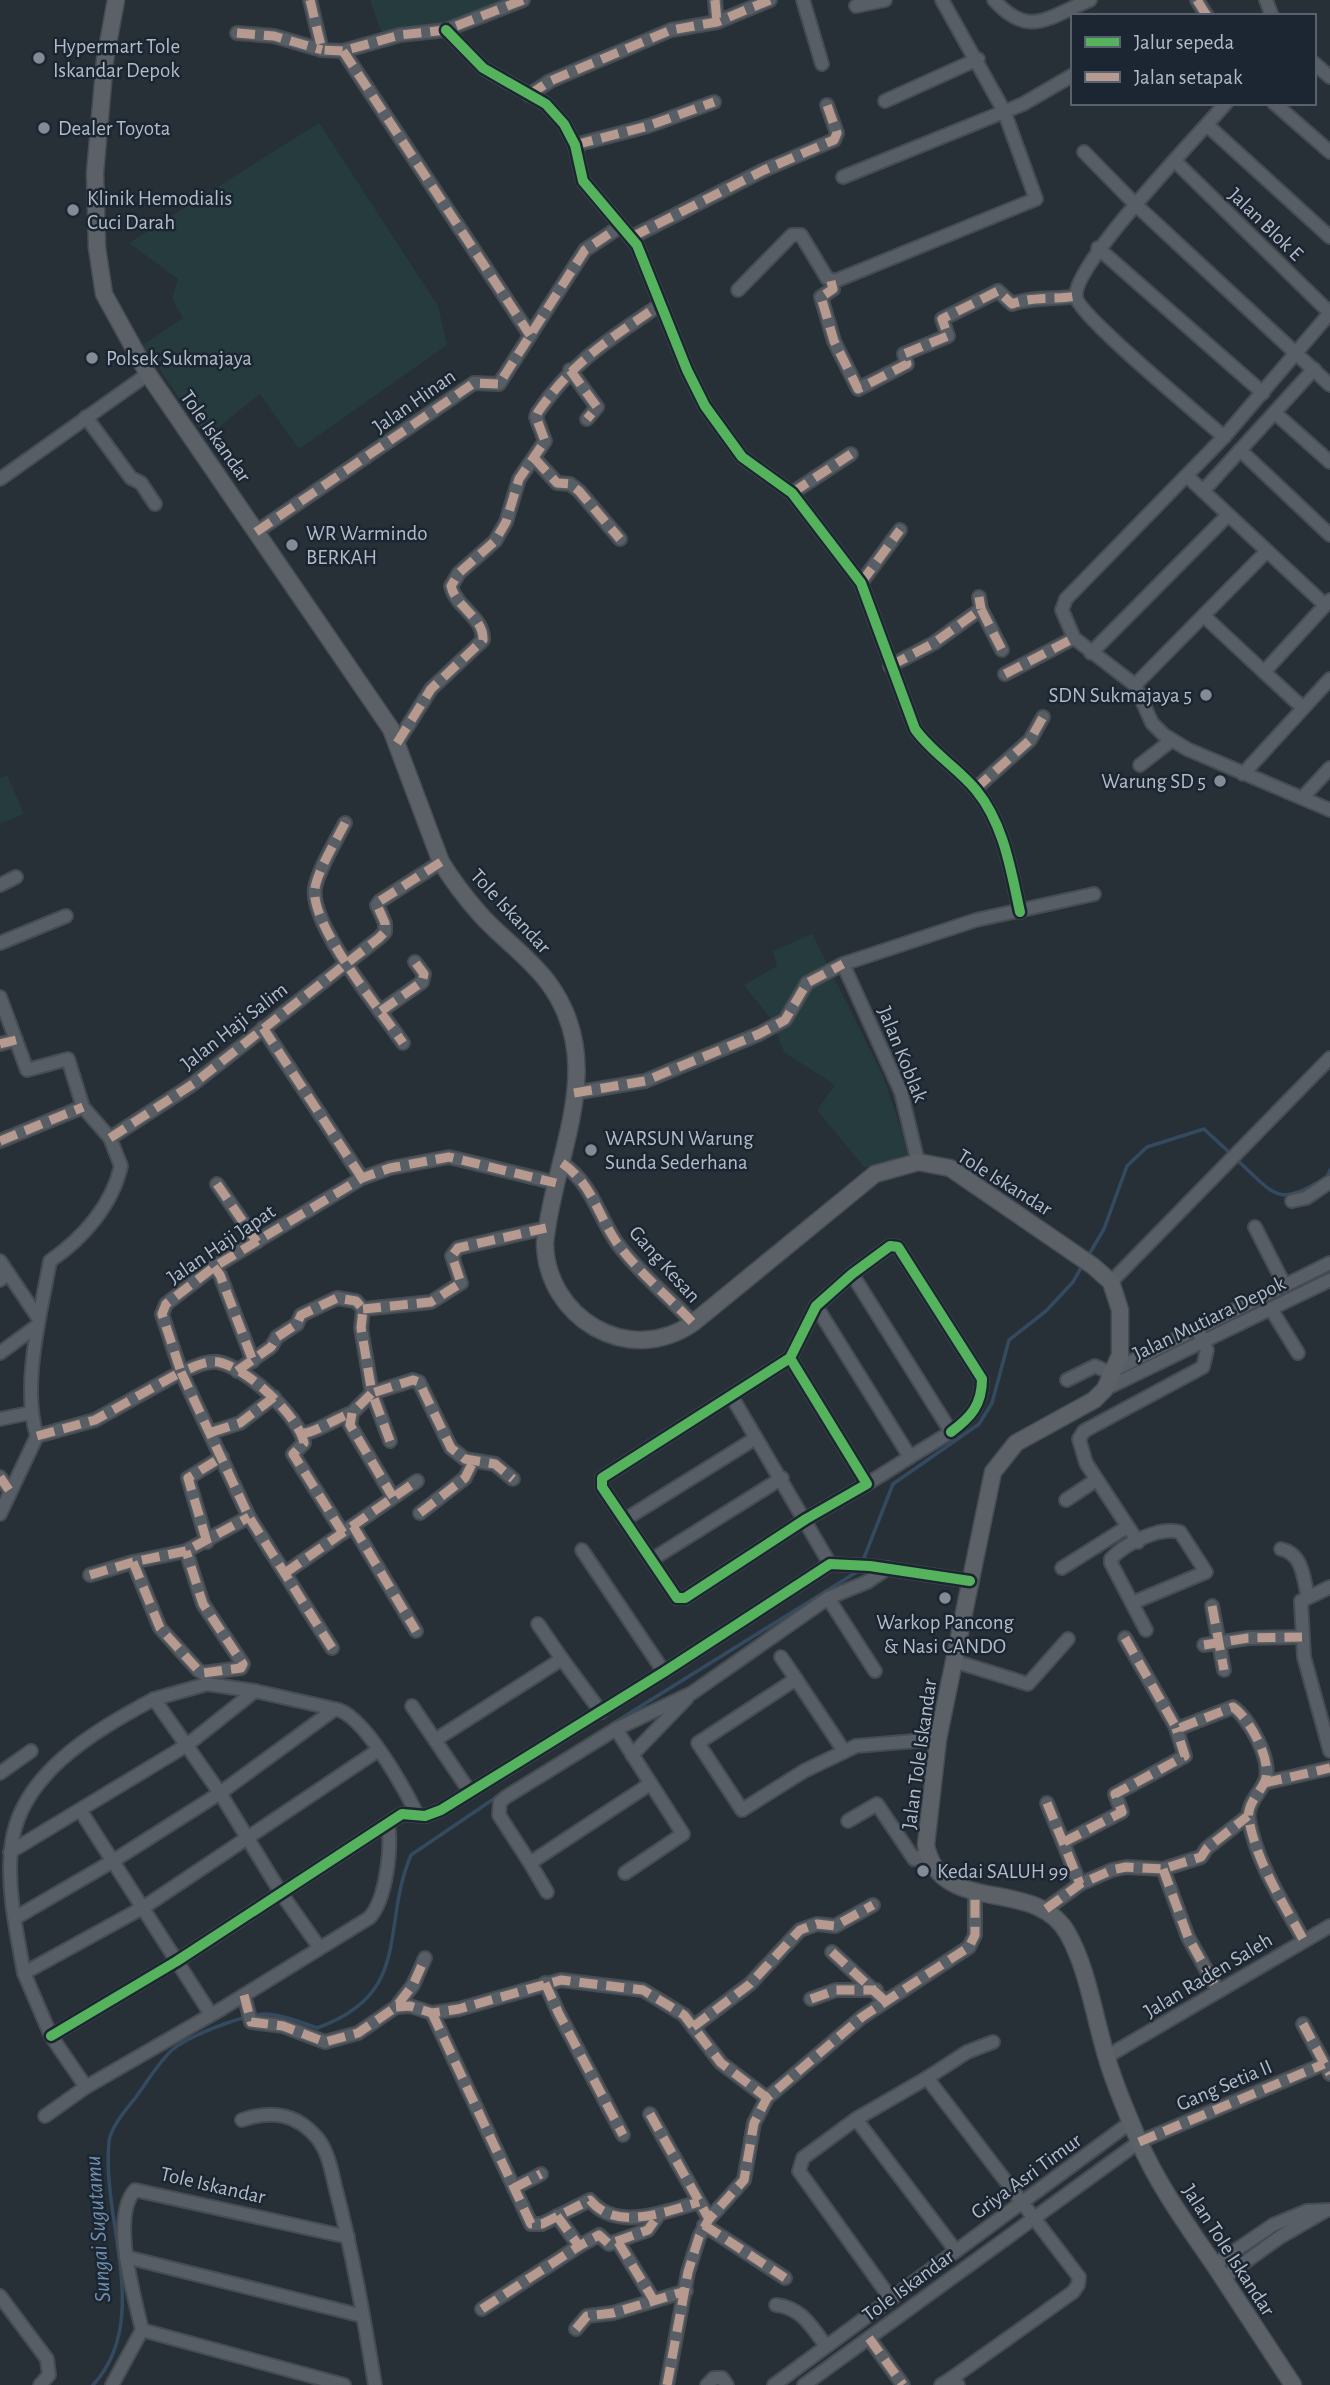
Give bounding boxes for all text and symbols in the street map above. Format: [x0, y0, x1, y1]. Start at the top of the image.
legend [1071, 14, 1316, 105]
text: Jalur sepeda [1134, 32, 1234, 53]
place label: Hypermart Tole Iskandar Depok [53, 36, 180, 81]
marker: Hypermart Tole Iskandar Depok [31, 50, 47, 66]
text: Jalan setapak [1134, 67, 1243, 88]
place label: Dealer Toyota [58, 118, 171, 139]
marker: Dealer Toyota [36, 120, 52, 136]
street label: Jalan Blok E [1224, 184, 1307, 265]
place label: Klinik Hemodialis Cuci Darah [87, 188, 232, 233]
marker: Klinik Hemodialis Cuci Darah [65, 202, 81, 218]
place label: Polsek Sukmajaya [106, 348, 252, 369]
marker: Polsek Sukmajaya [84, 350, 100, 366]
street label: Jalan Hinan [369, 365, 459, 437]
street label: Tole Iskandar [176, 386, 255, 486]
place label: WR Warmindo BERKAH [306, 523, 428, 568]
marker: WR Warmindo BERKAH [284, 537, 300, 553]
place label: SDN Sukmajaya 5 [1048, 685, 1192, 706]
marker: SDN Sukmajaya 5 [1198, 687, 1214, 703]
place label: Warung SD 5 [1101, 771, 1206, 792]
marker: Warung SD 5 [1212, 773, 1228, 789]
street label: Tole Iskandar [466, 865, 555, 958]
street label: Jalan Haji Salim [177, 978, 292, 1074]
street label: Jalan Koblak [874, 1003, 931, 1105]
place label: WARSUN Warung Sunda Sederhana [605, 1128, 754, 1173]
marker: WARSUN Warung Sunda Sederhana [583, 1142, 599, 1158]
street label: Tole Iskandar [954, 1145, 1056, 1220]
street label: Jalan Haji Japat [163, 1200, 279, 1288]
street label: Gang Kesan [625, 1222, 704, 1307]
street label: Jalan Mutiara Depok [1130, 1272, 1289, 1364]
marker: Warkop Pancong & Nasi CANDO [937, 1590, 953, 1606]
place label: Warkop Pancong & Nasi CANDO [876, 1612, 1015, 1657]
street label: Jalan Tole Iskandar [899, 1677, 940, 1831]
place label: Kedai SALUH 99 [937, 1861, 1068, 1882]
marker: Kedai SALUH 99 [915, 1863, 931, 1879]
street label: Jalan Raden Saleh [1140, 1929, 1276, 2022]
street label: Gang Setia II [1173, 2056, 1275, 2115]
street label: Griya Asri Timur [967, 2129, 1085, 2223]
water label: Sungai Sugutamu [82, 2155, 115, 2303]
street label: Tole Iskandar [158, 2163, 268, 2208]
street label: Jalan Tole Iskandar [1178, 2181, 1279, 2320]
street label: Tole Iskandar [859, 2245, 958, 2325]

